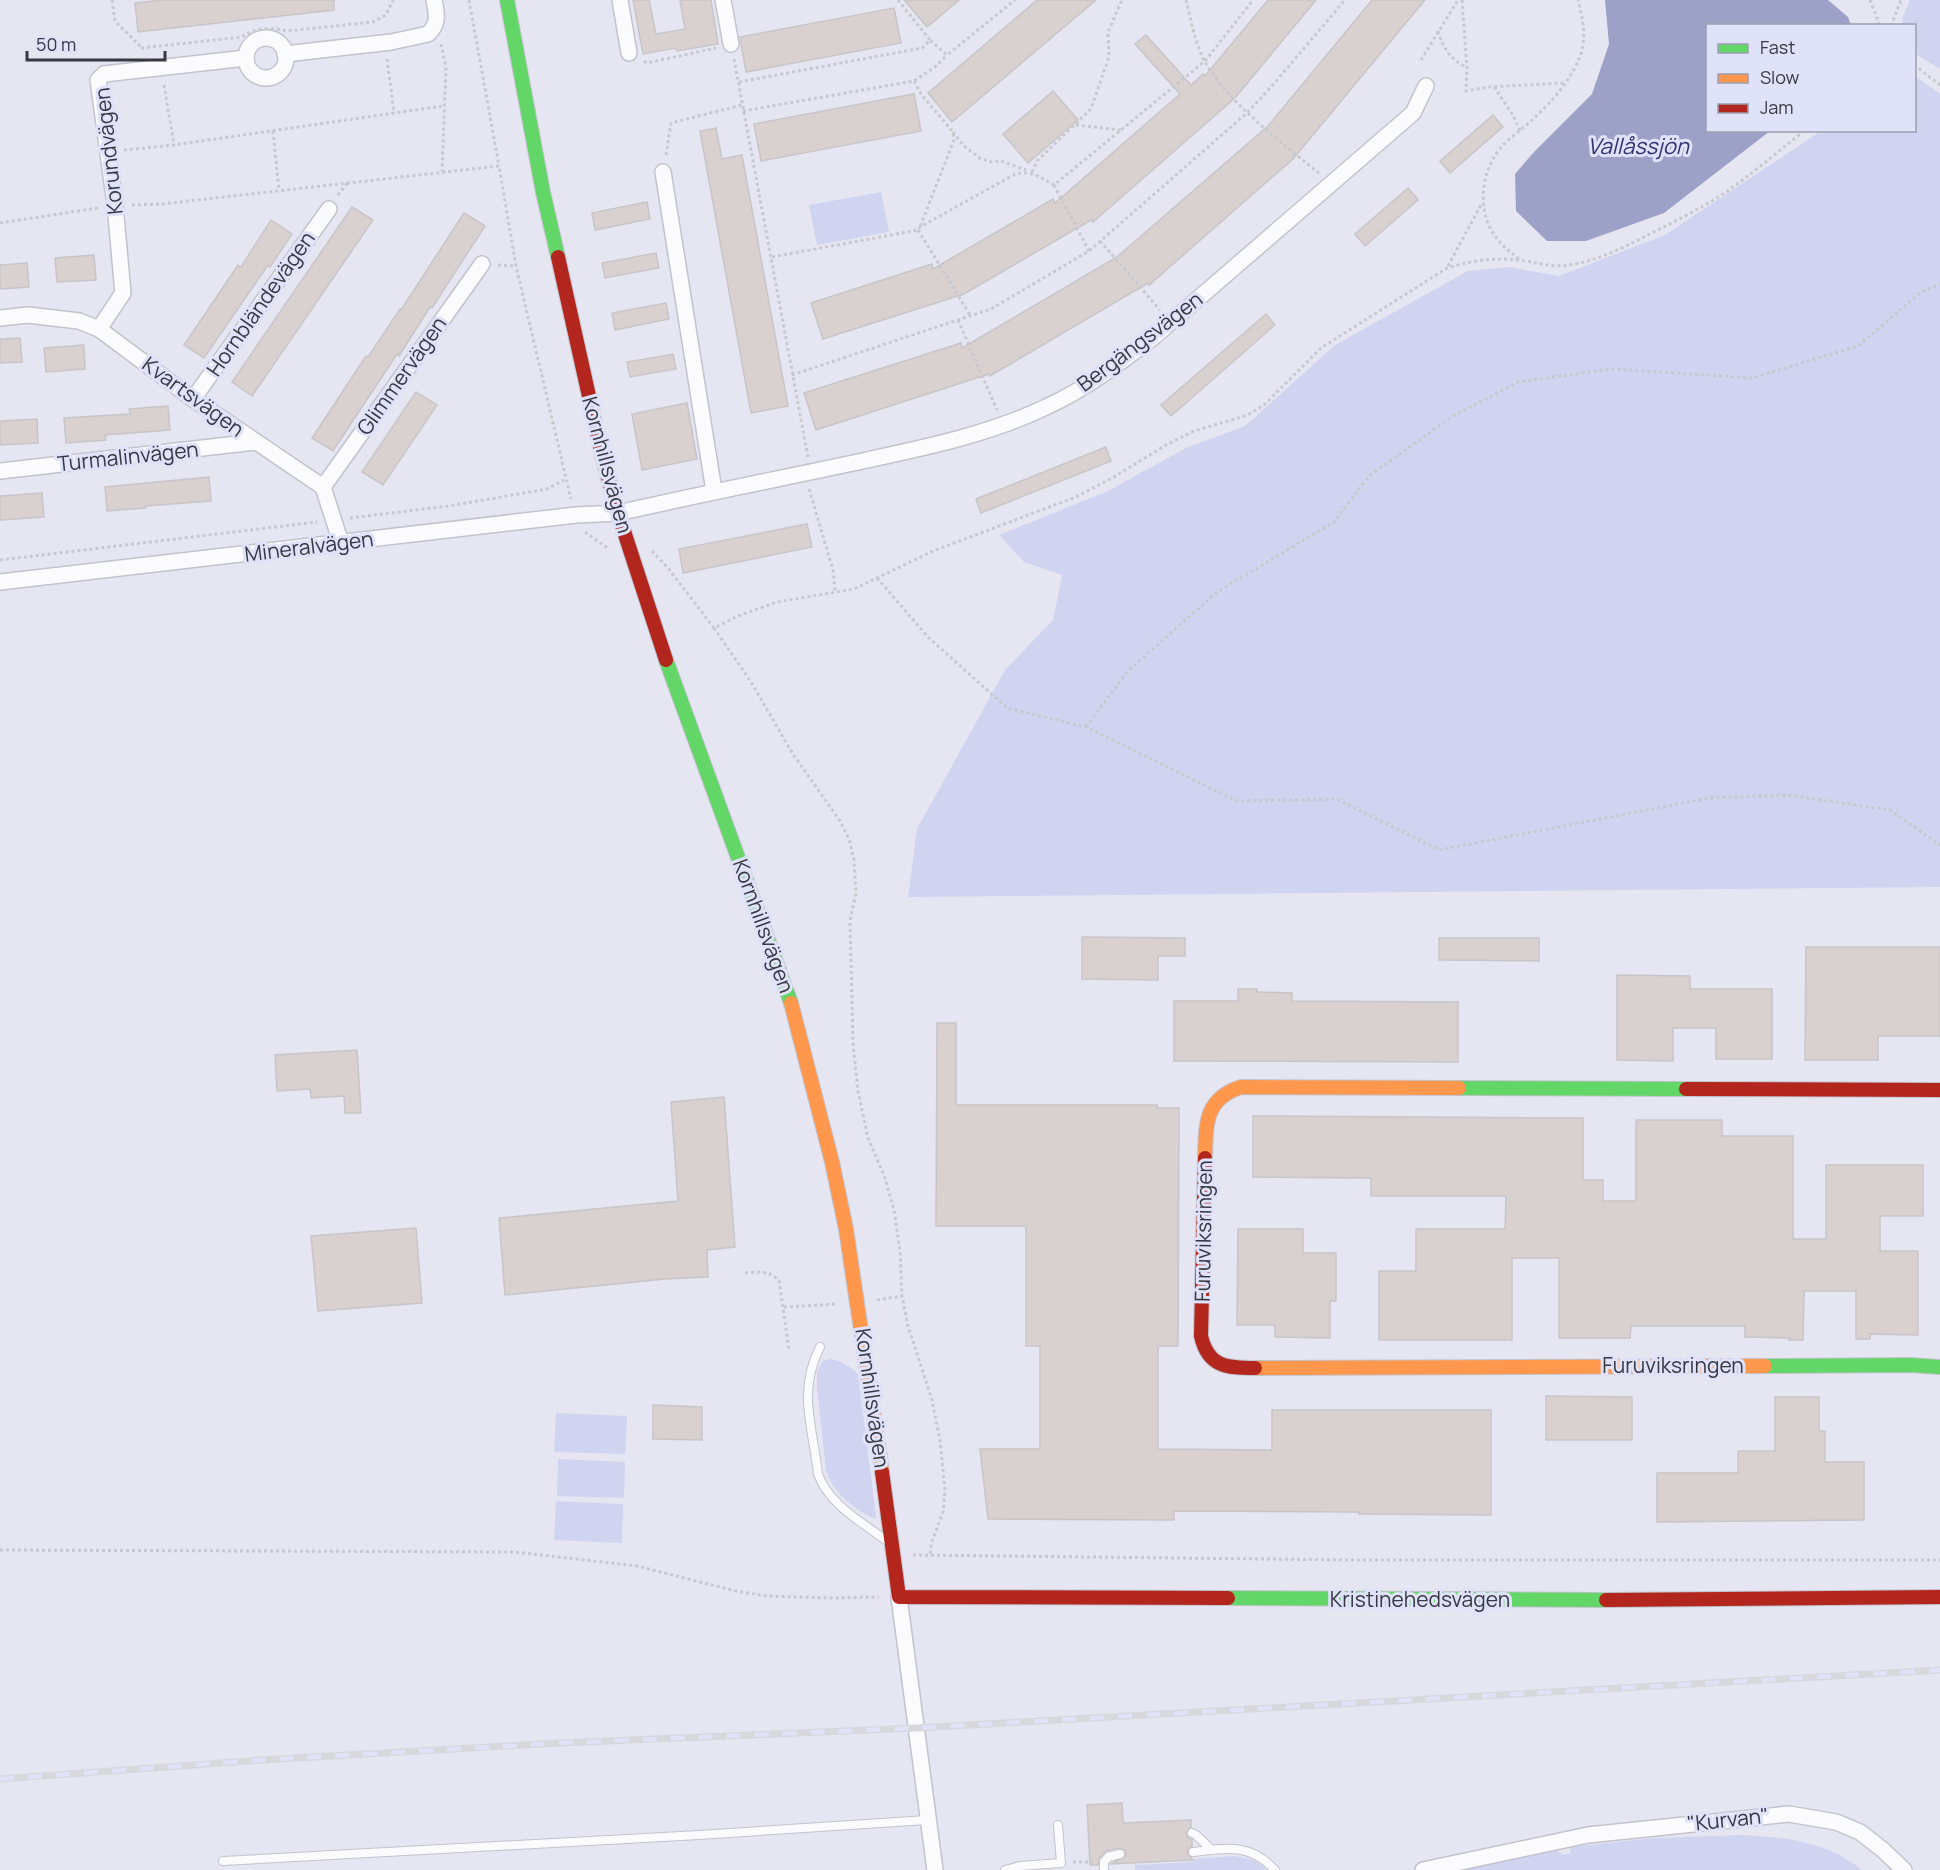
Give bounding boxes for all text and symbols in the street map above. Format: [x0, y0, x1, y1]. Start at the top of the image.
scale bar [27, 24, 165, 62]
legend [1706, 24, 1916, 132]
text: 50 m [36, 32, 76, 56]
text: Fast [1760, 35, 1795, 59]
text: Slow [1760, 65, 1800, 89]
street label: Korundvägen [87, 86, 129, 216]
text: Jam [1760, 95, 1794, 119]
water label: Vallåssjön [1587, 131, 1690, 161]
street label: Hornbländevägen [200, 225, 321, 382]
street label: Bergängsvägen [1071, 285, 1208, 398]
street label: Glimmervägen [350, 311, 452, 440]
street label: Kvartsvägen [137, 350, 250, 443]
street label: Kornhillsvägen [576, 393, 640, 536]
street label: Turmalinvägen [56, 435, 200, 477]
street label: Mineralvägen [243, 524, 375, 568]
street label: Kornhillsvägen [727, 855, 801, 996]
street label: Furuviksringen [1188, 1160, 1218, 1302]
street label: Kornhillsvägen [849, 1326, 897, 1469]
street label: Furuviksringen [1602, 1351, 1744, 1379]
street label: Kristinehedsvägen [1330, 1585, 1510, 1613]
street label: "Kurvan" [1686, 1801, 1770, 1837]

